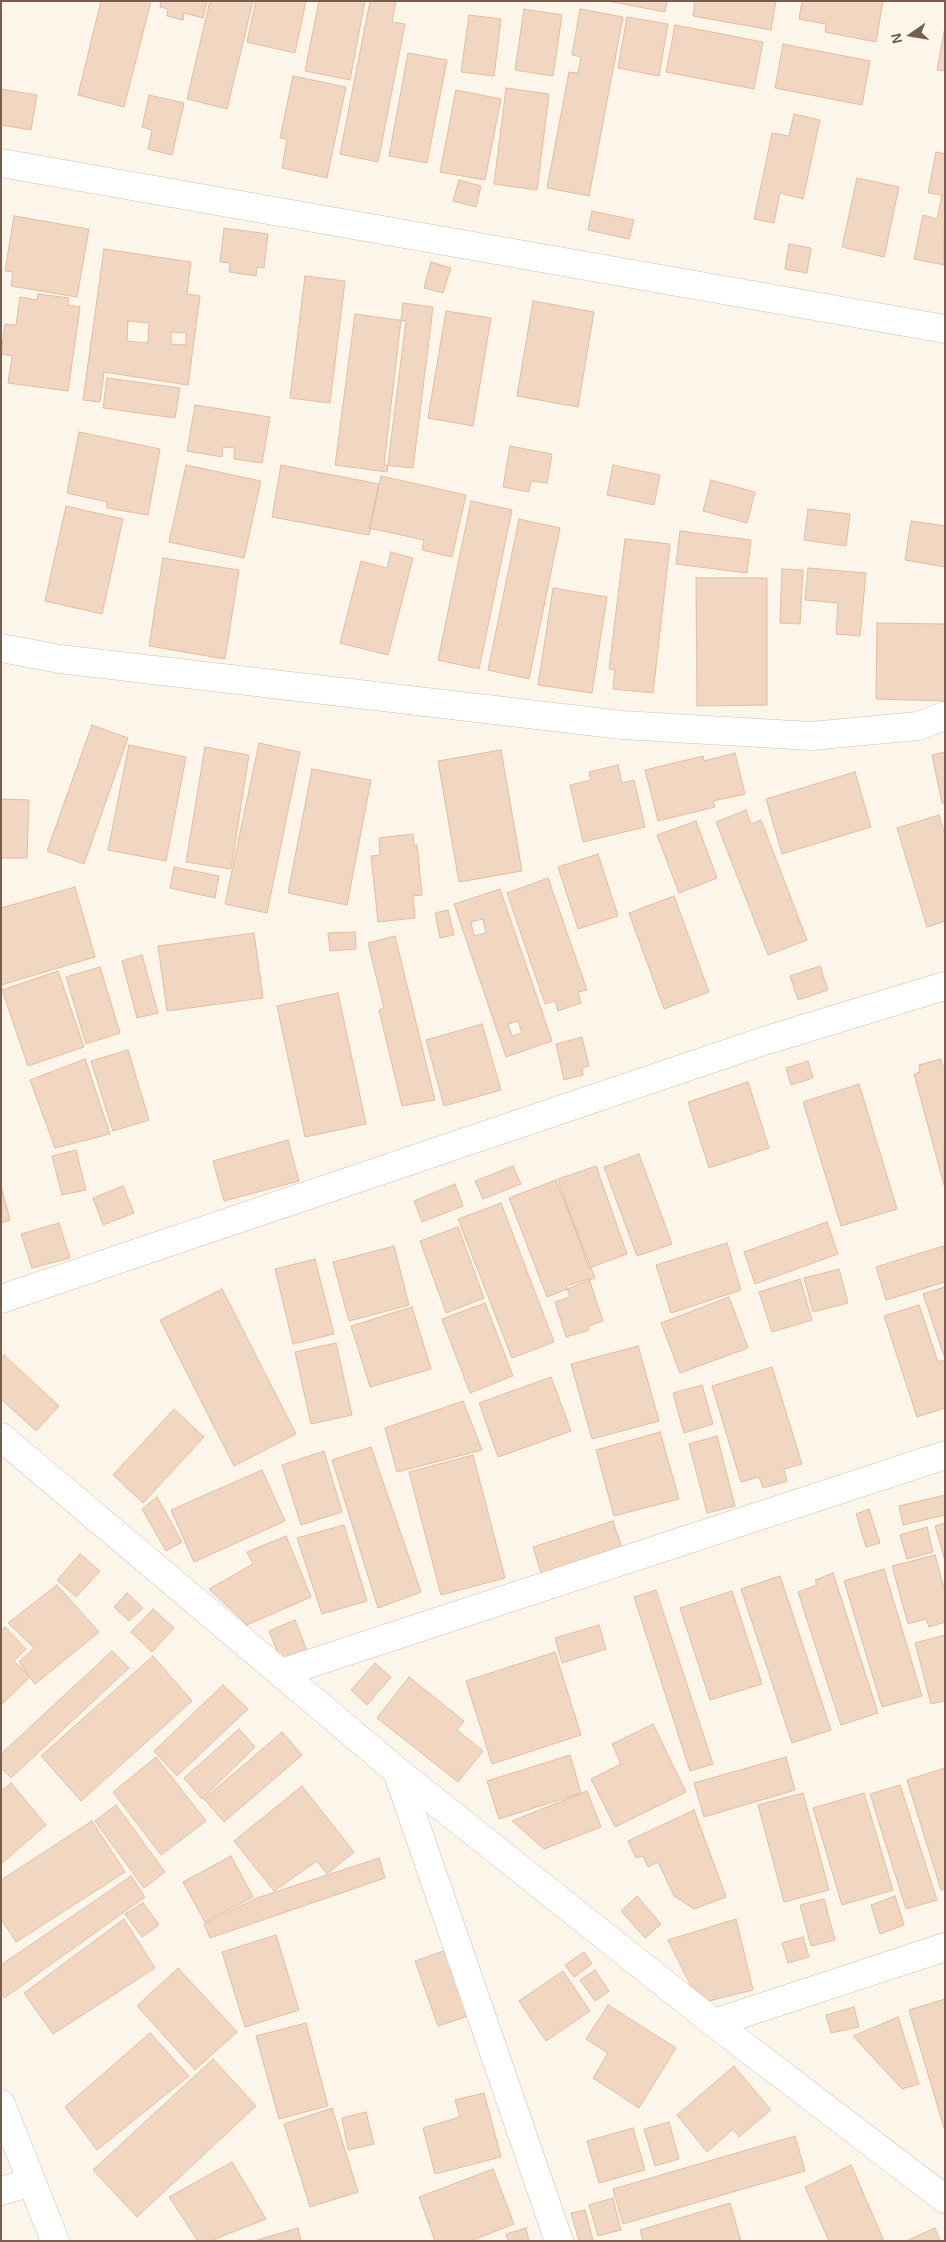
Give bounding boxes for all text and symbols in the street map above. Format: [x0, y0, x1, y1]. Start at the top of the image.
north arrow [886, 10, 936, 60]
text: N [887, 32, 905, 45]

